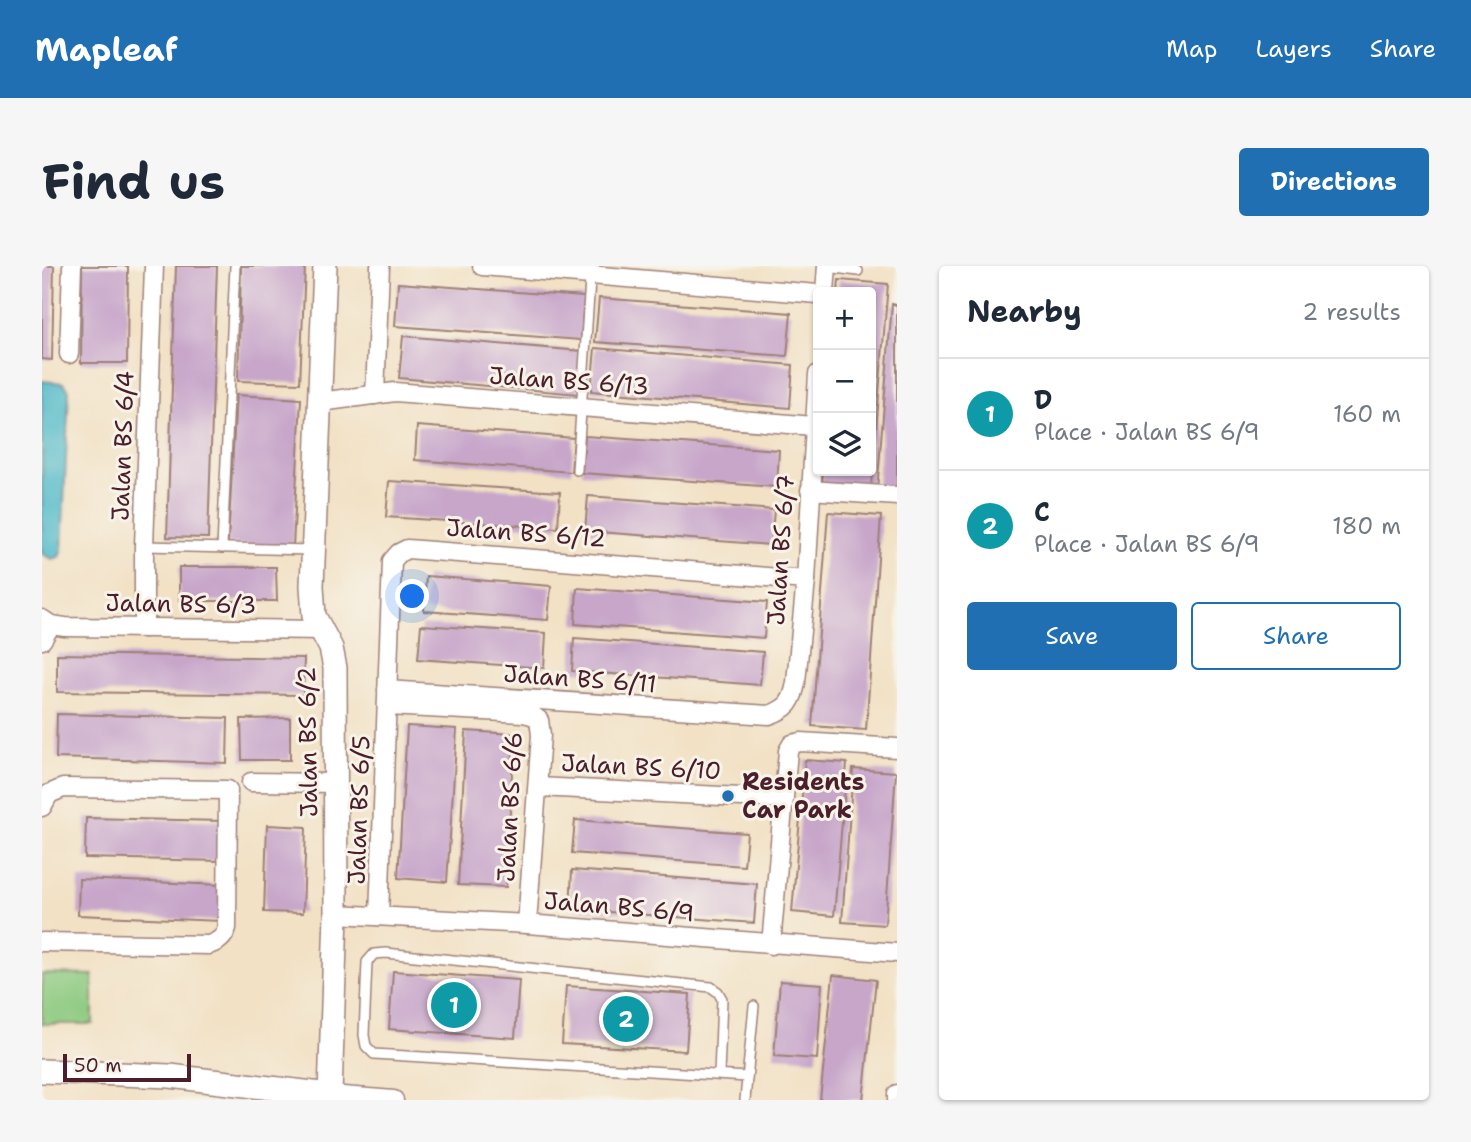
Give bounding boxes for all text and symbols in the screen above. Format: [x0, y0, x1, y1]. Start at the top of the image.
text: Mapleaf [35, 27, 178, 72]
text: Map [1166, 33, 1217, 65]
text: Layers [1255, 33, 1332, 65]
text: Share [1370, 33, 1436, 65]
button: Directions [1239, 148, 1429, 216]
text: Find us [42, 149, 225, 215]
map controls [813, 287, 876, 476]
button: + [813, 287, 876, 350]
text: Nearby [967, 291, 1082, 332]
text: 2 results [1302, 297, 1401, 327]
button: − [813, 350, 876, 413]
street label: Jalan BS 6/13 [488, 359, 650, 403]
street label: Jalan BS 6/4 [104, 370, 142, 522]
text: D [1034, 382, 1052, 417]
text: 1 [985, 399, 995, 429]
text: 160 m [1333, 399, 1401, 429]
button: layers [813, 413, 876, 476]
text: Place · Jalan BS 6/9 [1034, 417, 1260, 447]
street label: Jalan BS 6/7 [760, 473, 802, 627]
text: C [1034, 494, 1050, 529]
street label: Jalan BS 6/12 [445, 511, 607, 555]
text: 2 [982, 511, 998, 541]
text: 180 m [1332, 511, 1401, 541]
text: Place · Jalan BS 6/9 [1034, 529, 1260, 559]
your location [395, 579, 429, 613]
street label: Jalan BS 6/3 [105, 587, 257, 621]
button: Save [967, 602, 1177, 670]
button: Share [1191, 602, 1401, 670]
street label: Jalan BS 6/11 [502, 658, 658, 700]
street label: Jalan BS 6/2 [291, 666, 325, 818]
street label: Jalan BS 6/6 [490, 731, 530, 883]
street label: Jalan BS 6/5 [340, 735, 378, 885]
street label: Jalan BS 6/10 [560, 747, 722, 787]
place label: Residents Car Park [742, 766, 864, 826]
marker: Residents Car Park [720, 788, 736, 804]
street label: Jalan BS 6/9 [542, 884, 696, 930]
pin: 1 [431, 979, 477, 1031]
pin: 2 [603, 993, 649, 1045]
scale bar [63, 1051, 191, 1083]
text: 50 m [74, 1053, 122, 1078]

